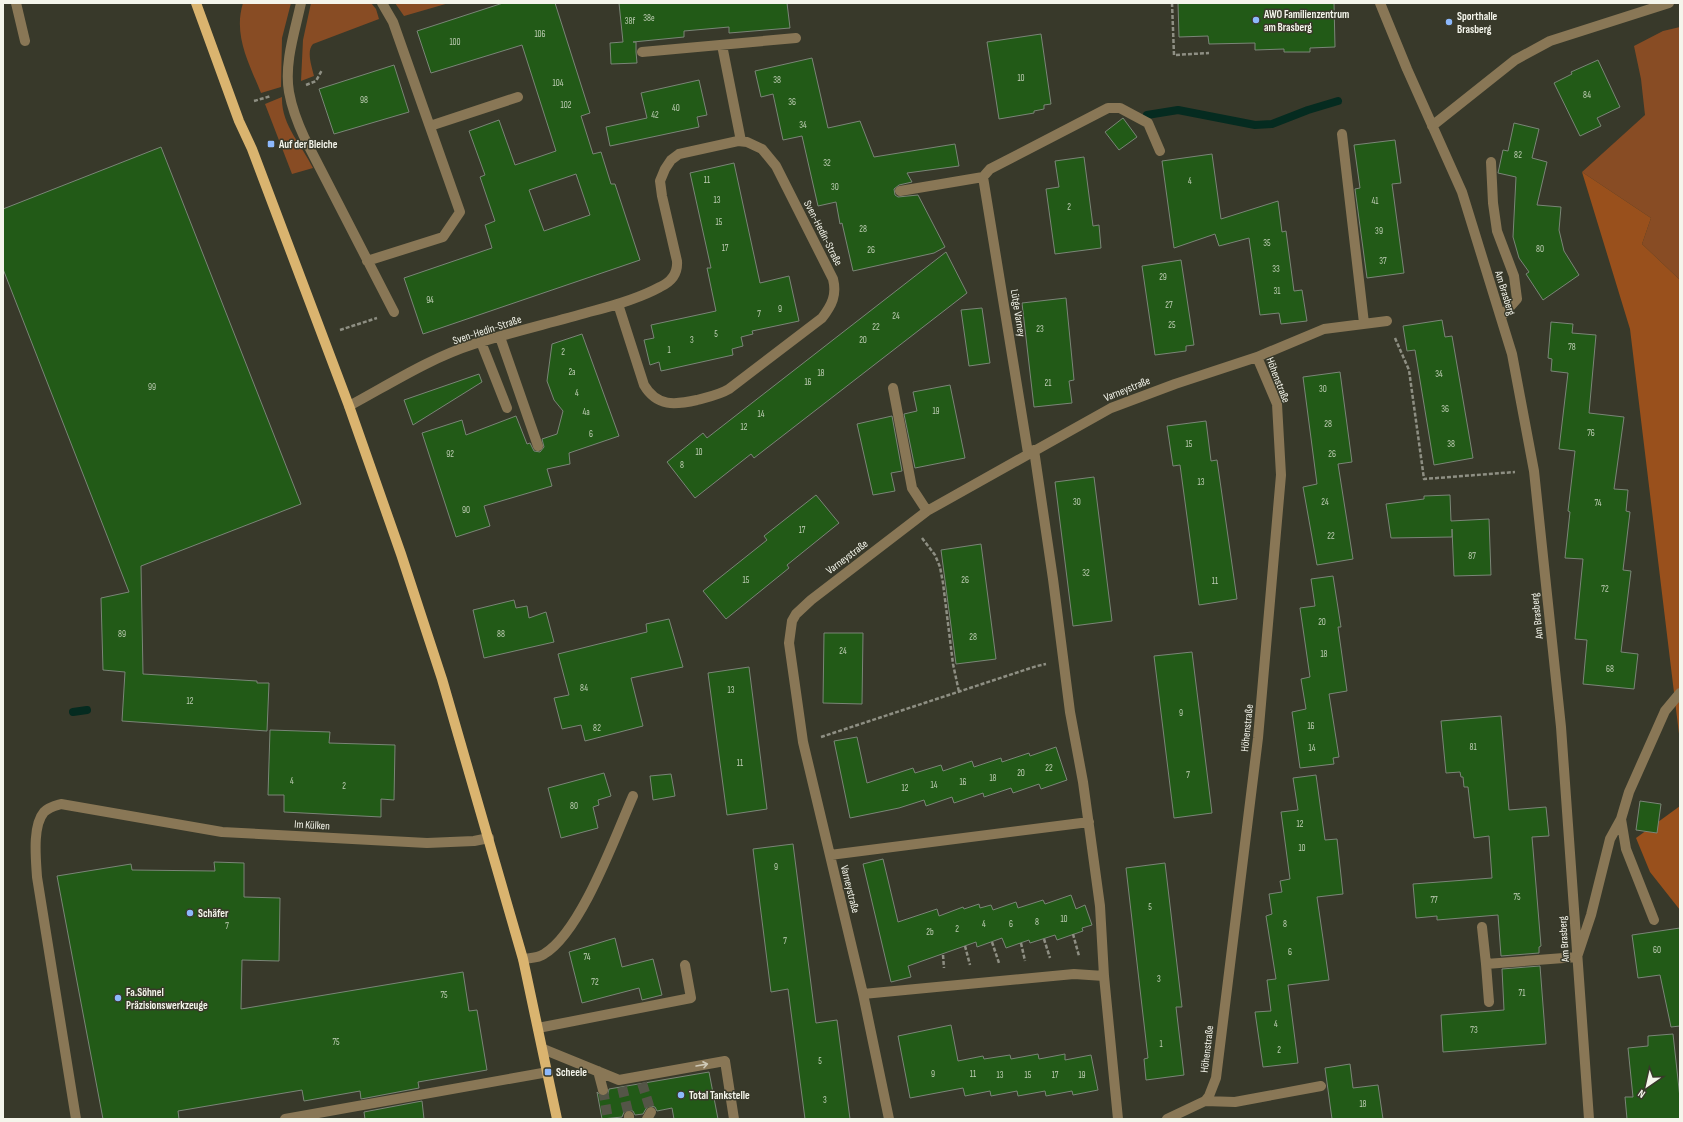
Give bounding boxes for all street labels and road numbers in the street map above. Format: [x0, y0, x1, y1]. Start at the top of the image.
street label: Sven-Hedin-Straße [801, 198, 845, 268]
street label: Am Brasberg [1492, 268, 1518, 317]
street label: Lütge Varney [1008, 288, 1028, 338]
street label: Sven-Hedin-Straße [451, 313, 523, 347]
street label: Höhenstraße [1263, 355, 1293, 405]
street label: Varneystraße [1102, 374, 1152, 404]
street label: Varneystraße [824, 537, 870, 577]
street label: Am Brasberg [1528, 592, 1546, 641]
street label: Höhenstraße [1238, 704, 1256, 752]
street label: Im Külken [294, 818, 330, 832]
street label: Varneystraße [838, 864, 862, 914]
street label: Am Brasberg [1556, 915, 1572, 963]
street label: Höhenstraße [1198, 1025, 1216, 1073]

